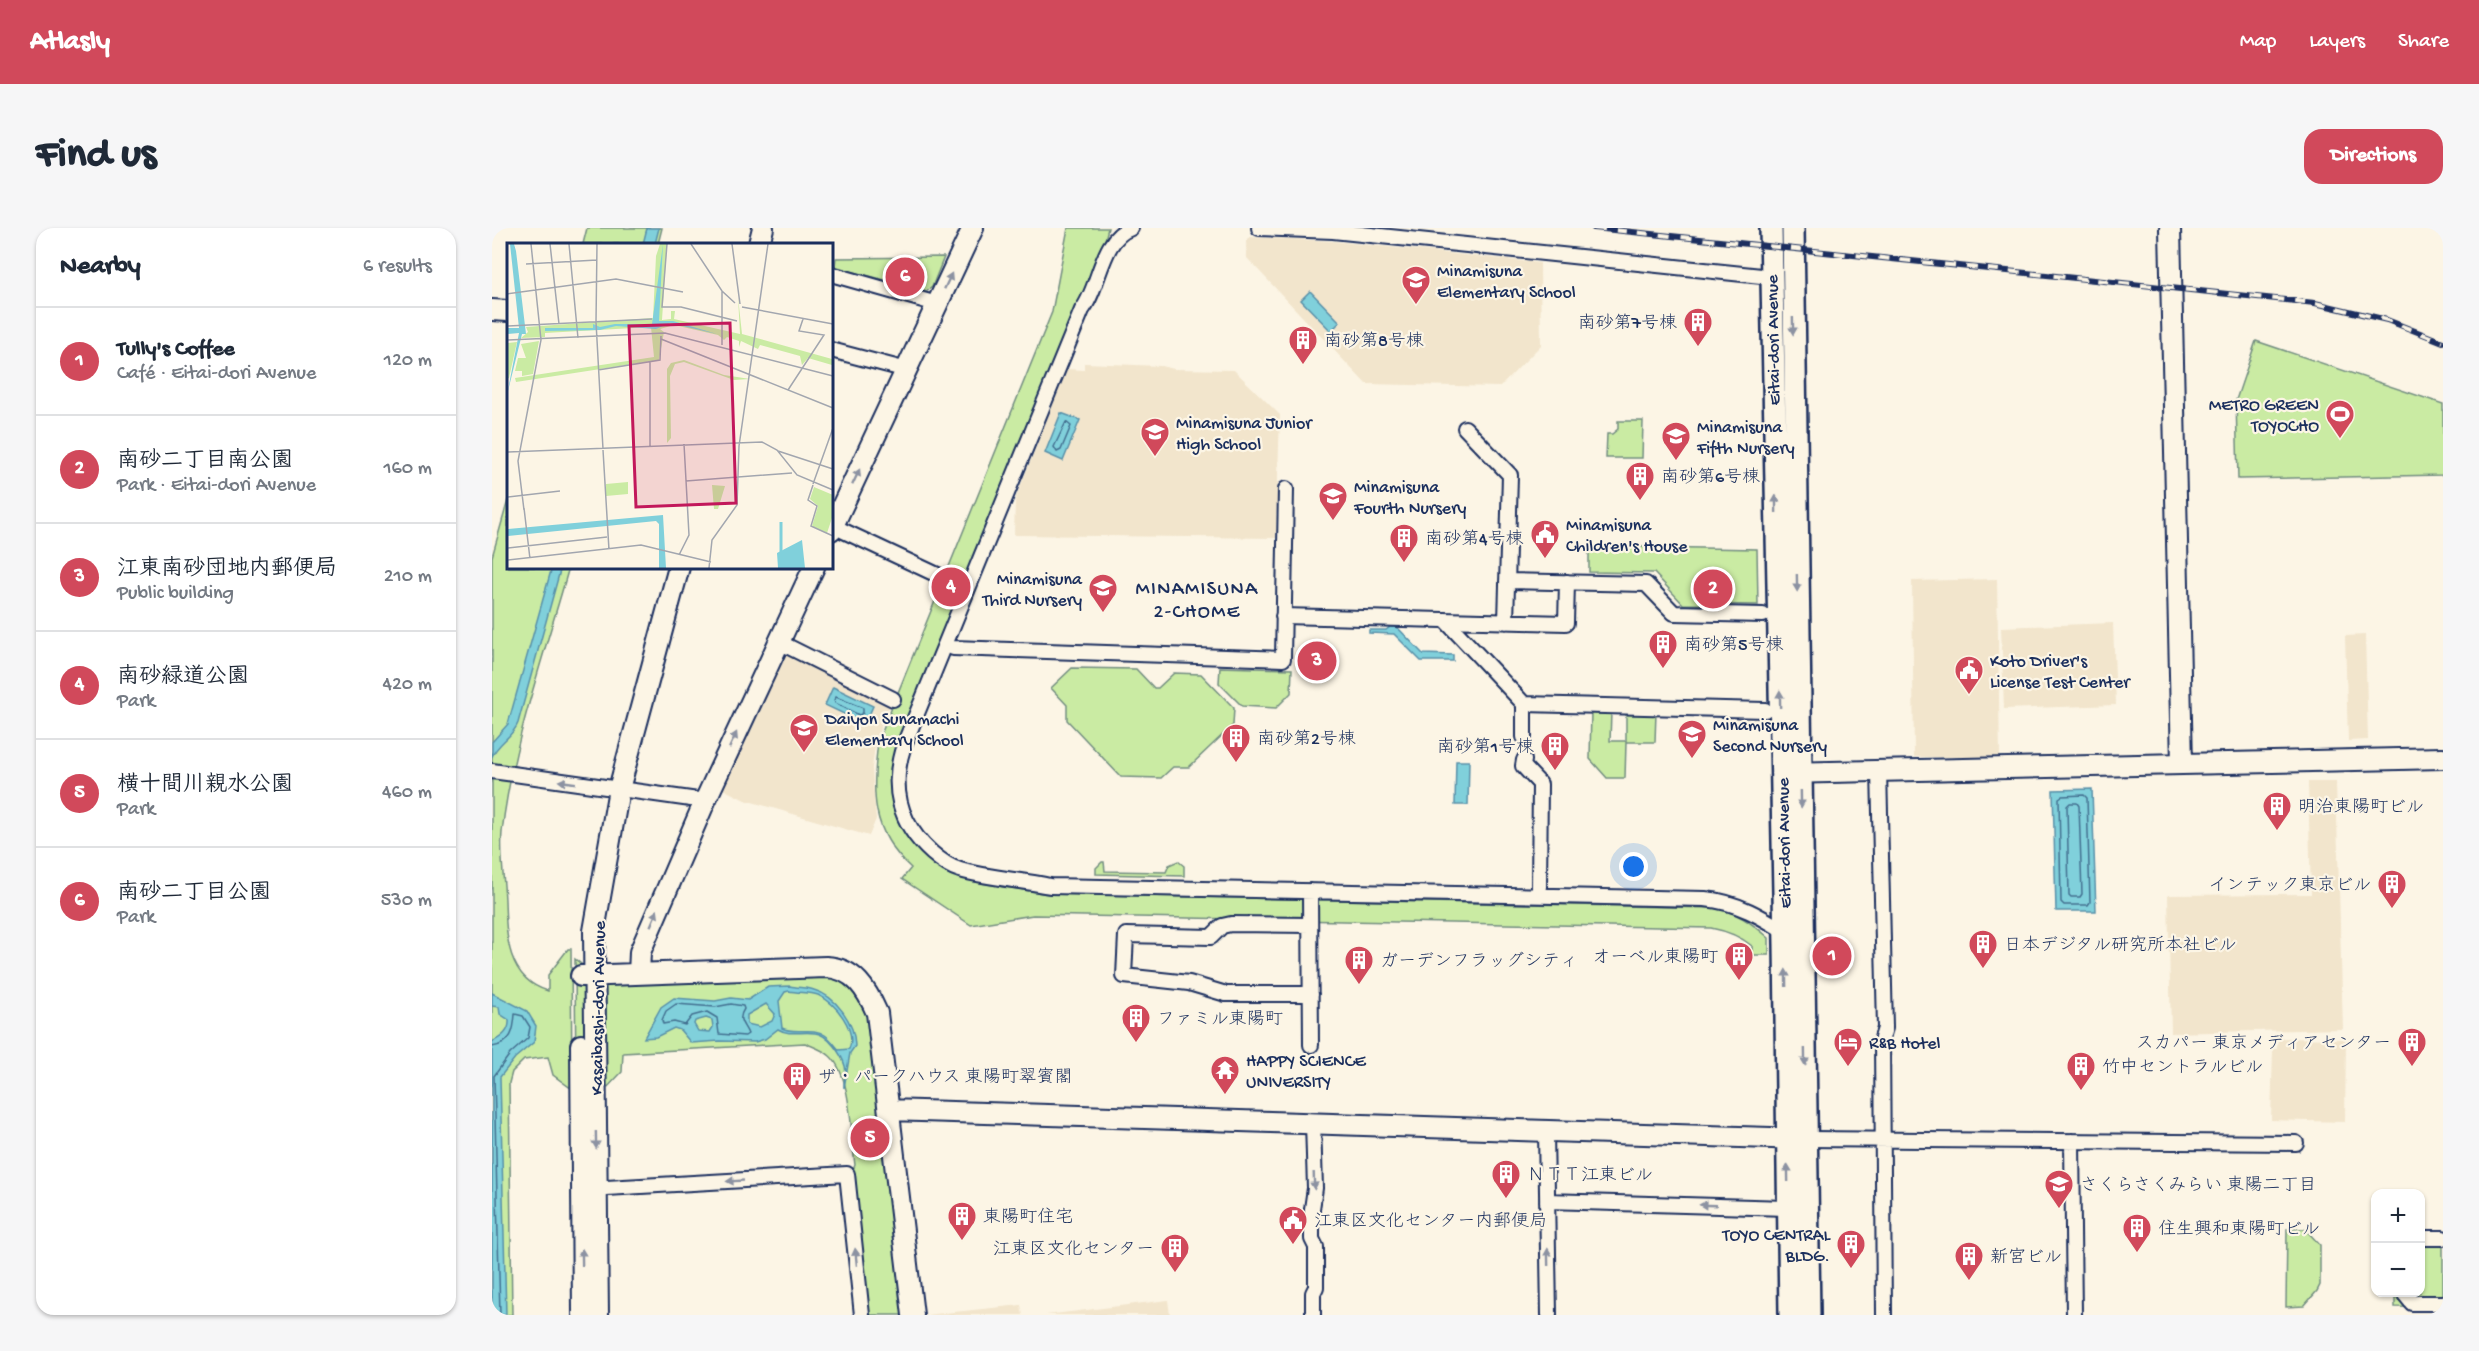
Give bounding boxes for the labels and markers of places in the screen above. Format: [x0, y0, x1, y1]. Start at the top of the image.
pin: 6 [886, 254, 924, 300]
place label: Minamisuna Elementary School [1437, 262, 1576, 304]
school or university icon: Minamisuna Elementary School [1400, 264, 1432, 306]
building icon: 南砂第7号棟 [1682, 306, 1714, 348]
place label: 南砂第7号棟 [1578, 313, 1677, 335]
building icon: 南砂第8号棟 [1287, 324, 1319, 366]
place label: 南砂第8号棟 [1324, 331, 1424, 353]
place label: METRO GREEN TOYOCHO [2209, 396, 2319, 438]
sports icon: METRO GREEN TOYOCHO [2324, 398, 2356, 440]
place label: Minamisuna Junior High School [1176, 414, 1313, 456]
school or university icon: Minamisuna Junior High School [1139, 416, 1171, 458]
place label: Minamisuna Fifth Nursery [1696, 418, 1795, 460]
school or university icon: Minamisuna Fifth Nursery [1660, 420, 1692, 462]
building icon: 南砂第6号棟 [1624, 460, 1656, 502]
place label: 南砂第6号棟 [1661, 467, 1760, 489]
place label: Minamisuna Fourth Nursery [1353, 478, 1467, 520]
school or university icon: Minamisuna Fourth Nursery [1317, 480, 1349, 522]
place label: Minamisuna Children's House [1566, 516, 1688, 558]
public building icon: Minamisuna Children's House [1529, 518, 1561, 560]
building icon: 南砂第4号棟 [1388, 522, 1420, 564]
place label: 南砂第4号棟 [1425, 529, 1524, 551]
pin: 4 [932, 564, 970, 610]
pin: 2 [1694, 566, 1732, 612]
place label: Minamisuna Third Nursery [982, 570, 1083, 612]
school or university icon: Minamisuna Third Nursery [1087, 572, 1119, 614]
building icon: 南砂第5号棟 [1647, 628, 1679, 670]
place label: 南砂第5号棟 [1684, 635, 1783, 657]
pin: 3 [1298, 638, 1336, 684]
place label: Koto Driver's License Test Center [1990, 652, 2131, 694]
public building icon: Koto Driver's License Test Center [1953, 654, 1985, 696]
place label: Daiyon Sunamachi Elementary School [824, 710, 964, 752]
school or university icon: Daiyon Sunamachi Elementary School [788, 712, 820, 754]
place label: Minamisuna Second Nursery [1713, 716, 1827, 758]
school or university icon: Minamisuna Second Nursery [1676, 718, 1708, 760]
building icon: 南砂第2号棟 [1220, 722, 1252, 764]
place label: 南砂第2号棟 [1257, 729, 1356, 751]
building icon: 南砂第1号棟 [1539, 730, 1571, 772]
place label: 南砂第1号棟 [1437, 737, 1534, 759]
building icon: 明治東陽町ビル [2261, 790, 2293, 832]
place label: 明治東陽町ビル [2298, 797, 2424, 819]
building icon: インテック東京ビル [2376, 868, 2408, 910]
place label: インテック東京ビル [2208, 875, 2371, 897]
building icon: 日本デジタル研究所本社ビル [1967, 928, 1999, 970]
pin: 1 [1812, 934, 1852, 978]
place label: 日本デジタル研究所本社ビル [2004, 935, 2237, 957]
building icon: オーベル東陽町 [1723, 940, 1755, 982]
building icon: ガーデンフラッグシティ [1343, 944, 1375, 986]
place label: オーベル東陽町 [1592, 947, 1718, 969]
place label: ガーデンフラッグシティ [1380, 951, 1578, 973]
building icon: ファミル東陽町 [1120, 1002, 1152, 1044]
place label: ファミル東陽町 [1157, 1009, 1283, 1031]
hotel icon: R&B Hotel [1832, 1026, 1864, 1068]
building icon: スカパー 東京メディアセンター [2396, 1026, 2428, 1068]
place label: スカパー 東京メディアセンター [2136, 1033, 2391, 1055]
place label: R&B Hotel [1869, 1034, 1940, 1055]
building icon: 竹中セントラルビル [2065, 1050, 2097, 1092]
place label: HAPPY SCIENCE UNIVERSITY [1246, 1052, 1367, 1094]
temple icon: HAPPY SCIENCE UNIVERSITY [1209, 1054, 1241, 1096]
place label: 竹中セントラルビル [2102, 1057, 2263, 1079]
building icon: ザ・パークハウス 東陽町翠賓閣 [781, 1060, 813, 1102]
place label: ザ・パークハウス 東陽町翠賓閣 [818, 1067, 1073, 1089]
pin: 5 [850, 1116, 890, 1160]
building icon: ＮＴＴ江東ビル [1490, 1158, 1522, 1200]
place label: ＮＴＴ江東ビル [1527, 1165, 1653, 1187]
school or university icon: さくらさくみらい 東陽二丁目 [2043, 1168, 2075, 1210]
place label: さくらさくみらい 東陽二丁目 [2080, 1175, 2316, 1197]
building icon: 東陽町住宅 [946, 1200, 978, 1242]
public building icon: 江東区文化センター内郵便局 [1277, 1204, 1309, 1246]
place label: 東陽町住宅 [983, 1207, 1073, 1229]
place label: 江東区文化センター内郵便局 [1314, 1211, 1547, 1233]
building icon: 住生興和東陽町ビル [2121, 1212, 2153, 1254]
place label: 住生興和東陽町ビル [2158, 1219, 2320, 1241]
place label: TOYO CENTRAL BLDG. [1722, 1226, 1831, 1268]
building icon: TOYO CENTRAL BLDG. [1835, 1228, 1867, 1270]
building icon: 江東区文化センター [1159, 1232, 1191, 1274]
place label: 江東区文化センター [993, 1239, 1154, 1261]
building icon: 新宮ビル [1953, 1240, 1985, 1282]
place label: 新宮ビル [1990, 1247, 2062, 1269]

